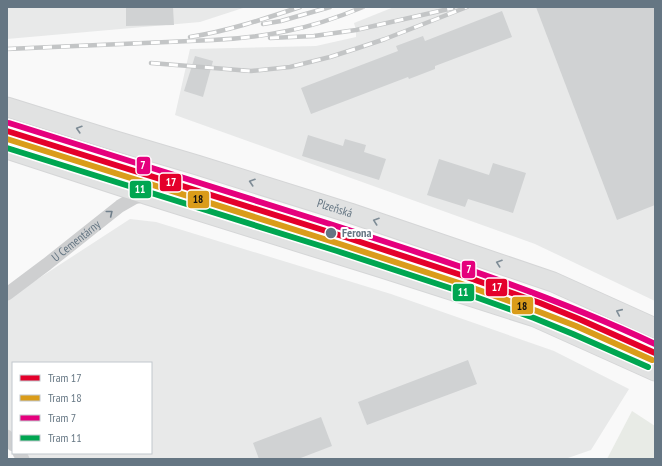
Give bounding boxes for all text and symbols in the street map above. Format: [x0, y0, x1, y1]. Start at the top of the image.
one-way arrow [75, 125, 82, 134]
line badge: 7 [136, 156, 151, 175]
text: 7 [140, 158, 146, 172]
line badge: 17 [159, 173, 182, 192]
text: 17 [166, 175, 176, 189]
one-way arrow [249, 178, 256, 187]
line badge: 11 [129, 180, 152, 199]
text: 11 [135, 182, 145, 196]
line badge: 18 [187, 190, 210, 209]
text: 18 [193, 192, 203, 206]
street label: Plzeňská [315, 195, 355, 220]
one-way arrow [106, 211, 113, 218]
street label: U Cementárny [48, 216, 104, 265]
one-way arrow [372, 218, 379, 226]
place label: Ferona [342, 225, 371, 240]
marker: Ferona [324, 226, 338, 240]
one-way arrow [496, 259, 503, 268]
line badge: 7 [461, 260, 476, 279]
text: 7 [466, 262, 472, 276]
line badge: 17 [485, 278, 508, 297]
text: 17 [492, 280, 502, 294]
line badge: 11 [452, 283, 475, 302]
text: 11 [458, 285, 468, 299]
line badge: 18 [511, 296, 534, 315]
text: 18 [517, 299, 527, 313]
one-way arrow [616, 308, 623, 316]
legend [12, 362, 152, 454]
text: Tram 17 [48, 370, 82, 385]
text: Tram 18 [48, 390, 82, 405]
text: Tram 7 [48, 410, 76, 425]
text: Tram 11 [48, 430, 82, 445]

